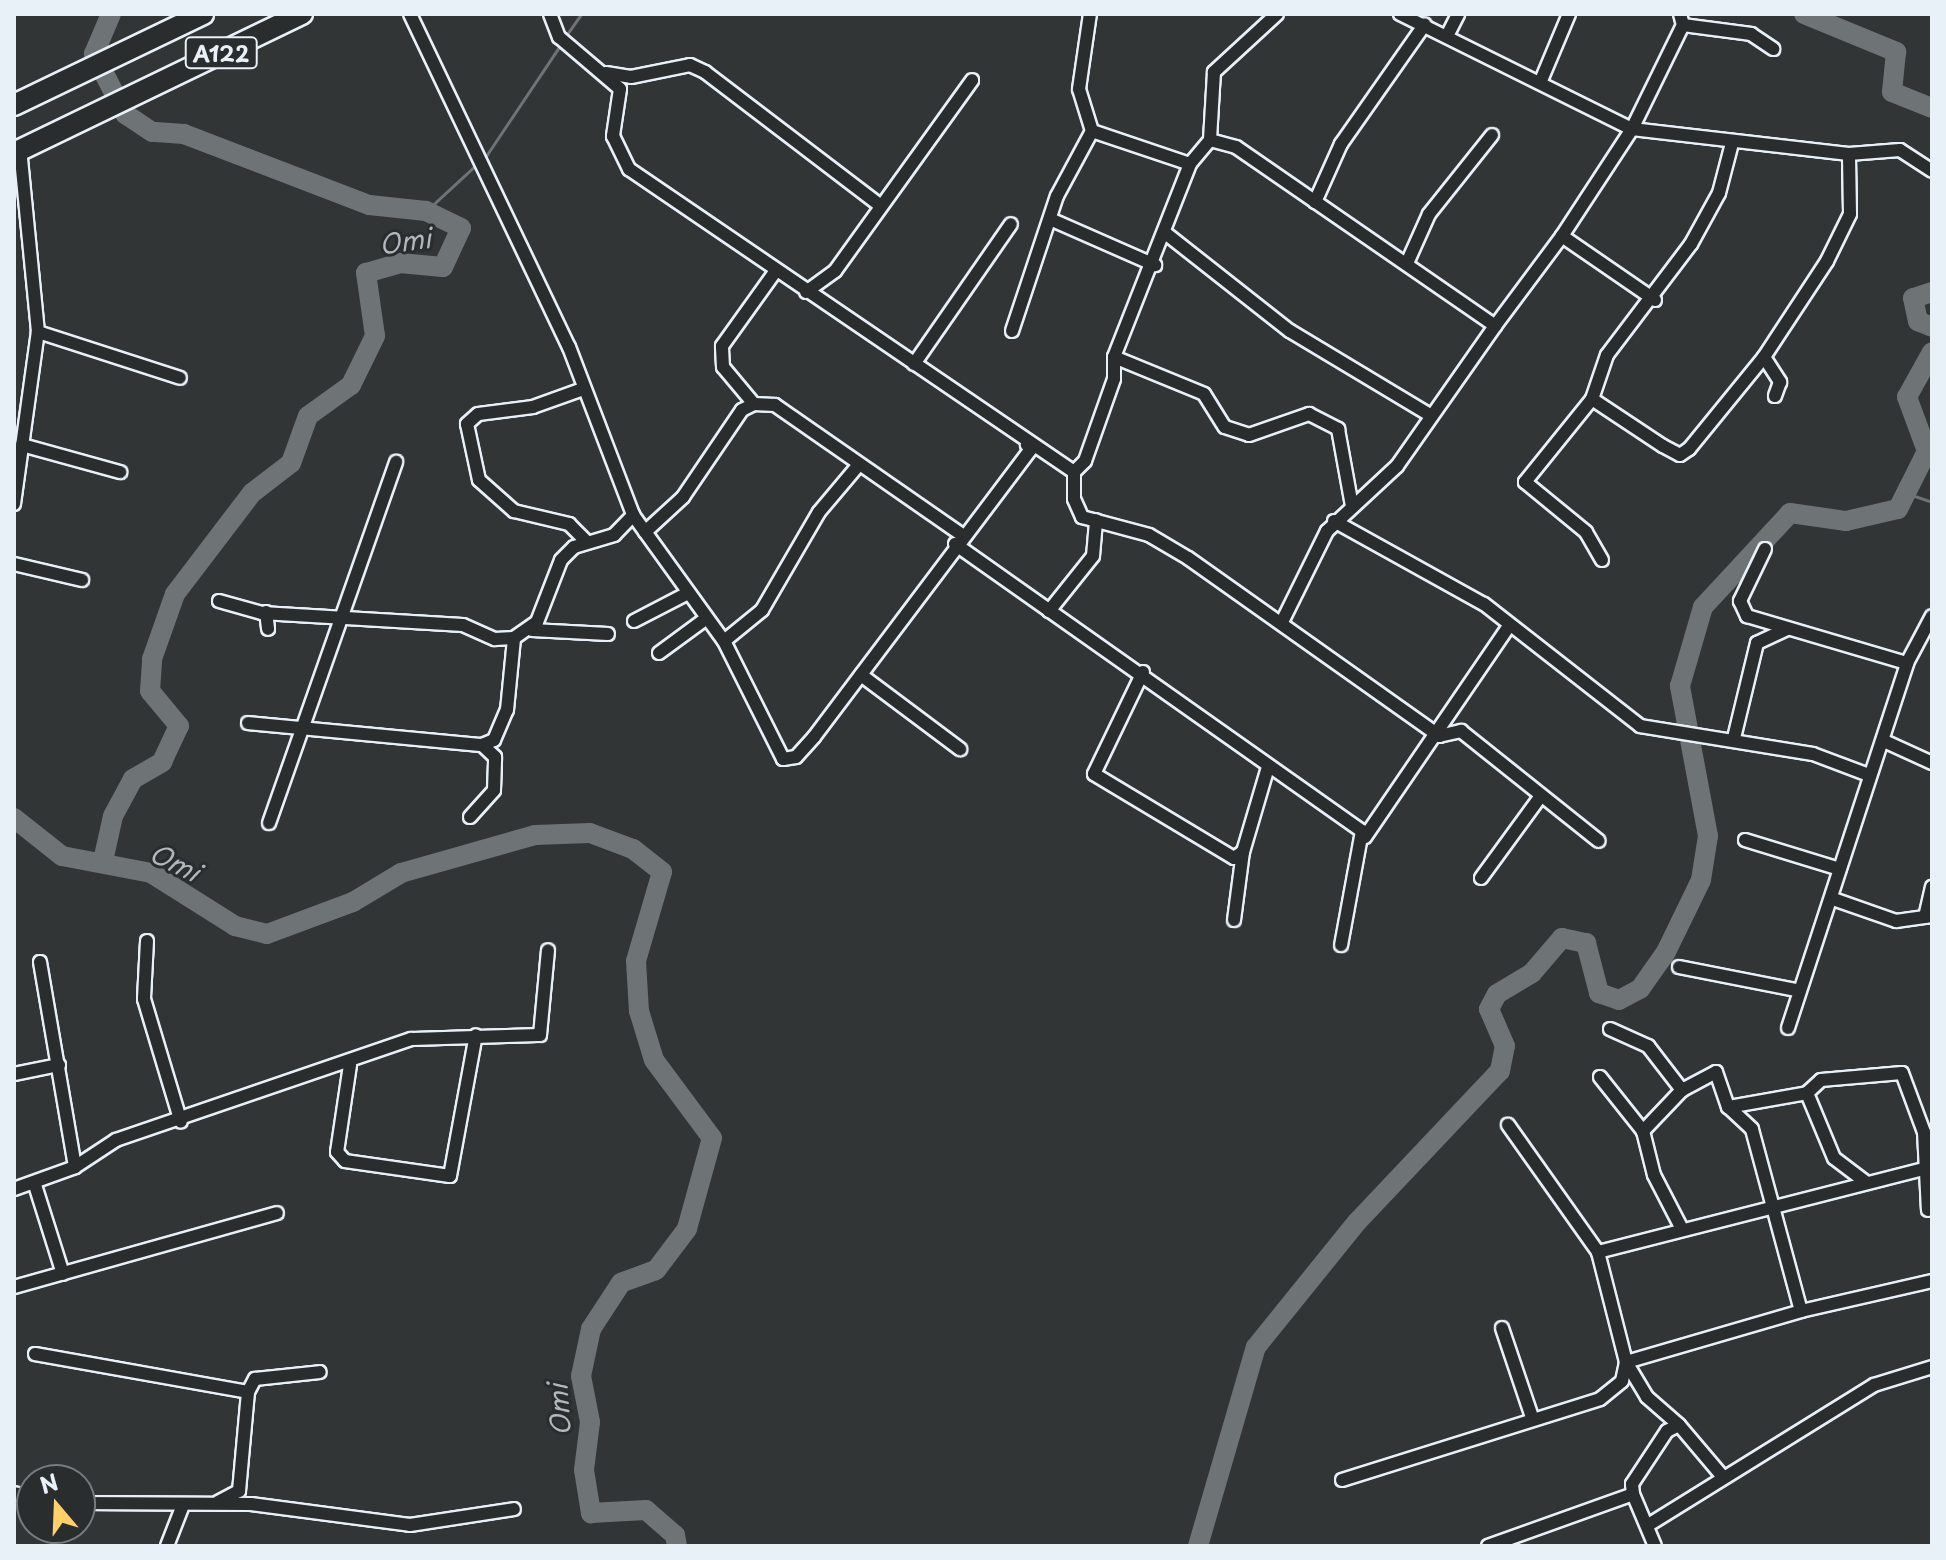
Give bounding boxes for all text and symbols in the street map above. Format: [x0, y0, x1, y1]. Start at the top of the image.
road number: A122 [183, 35, 259, 71]
water label: Omi [377, 222, 433, 260]
water label: Omi [145, 836, 205, 888]
water label: Omi [542, 1383, 576, 1437]
north arrow [16, 1464, 96, 1544]
text: N [35, 1464, 62, 1501]

